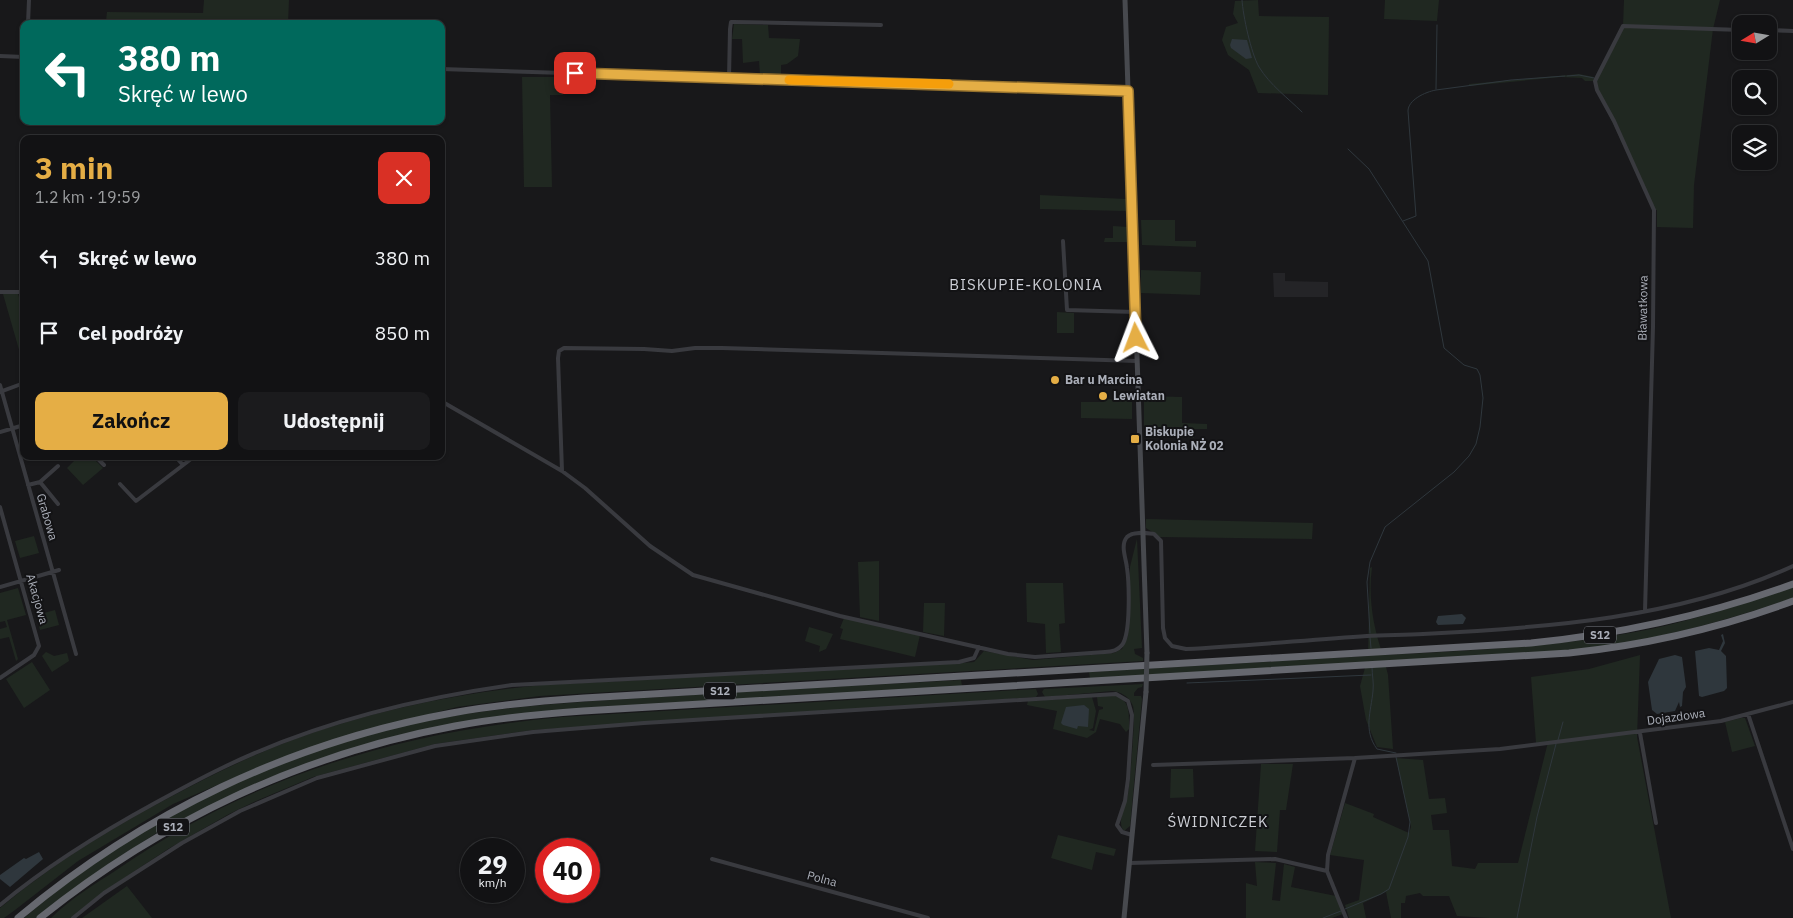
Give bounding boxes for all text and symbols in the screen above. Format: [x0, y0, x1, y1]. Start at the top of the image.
north arrow [1732, 15, 1778, 60]
map controls [1732, 15, 1777, 170]
text: 380 m [118, 35, 221, 81]
icon: left [35, 40, 100, 105]
pin [554, 52, 596, 94]
icon: arrive [561, 59, 589, 87]
button: search [1732, 70, 1777, 115]
text: Skręć w lewo [118, 79, 248, 108]
button: layers [1732, 125, 1777, 170]
text: 3 min [35, 148, 113, 187]
button: close [378, 152, 430, 204]
text: 1.2 km · 19:59 [35, 187, 141, 207]
icon: left [35, 244, 63, 272]
text: Skręć w lewo [78, 246, 197, 270]
text: 380 m [375, 246, 430, 270]
street label: Bławatkowa [1634, 274, 1651, 341]
district label: BISKUPIE-KOLONIA [949, 275, 1103, 294]
position arrow [1109, 311, 1161, 363]
icon: arrive [35, 319, 63, 347]
text: Cel podróży [78, 321, 183, 345]
text: 850 m [375, 321, 430, 345]
place label: Bar u Marcina [1065, 372, 1143, 387]
marker: Bar u Marcina [1049, 374, 1061, 386]
place label: Lewiatan [1113, 388, 1165, 403]
marker: Lewiatan [1097, 390, 1109, 402]
button: Zakończ [35, 392, 228, 450]
button: Udostępnij [238, 392, 430, 450]
place label: Biskupie Kolonia NŻ 02 [1145, 424, 1224, 453]
marker: Biskupie Kolonia NŻ 02 [1129, 433, 1141, 445]
street label: Grabowa [34, 492, 62, 543]
street label: Akacjowa [23, 572, 52, 626]
road number: S12 [1584, 626, 1616, 644]
road number: S12 [704, 682, 736, 699]
street label: Dojazdowa [1646, 705, 1707, 728]
district label: ŚWIDNICZEK [1167, 812, 1269, 831]
road number: S12 [157, 819, 189, 836]
speed limit sign: 40 [535, 838, 600, 903]
text: 29 [477, 848, 508, 881]
street label: Polna [806, 867, 839, 890]
text: km/h [478, 875, 507, 890]

